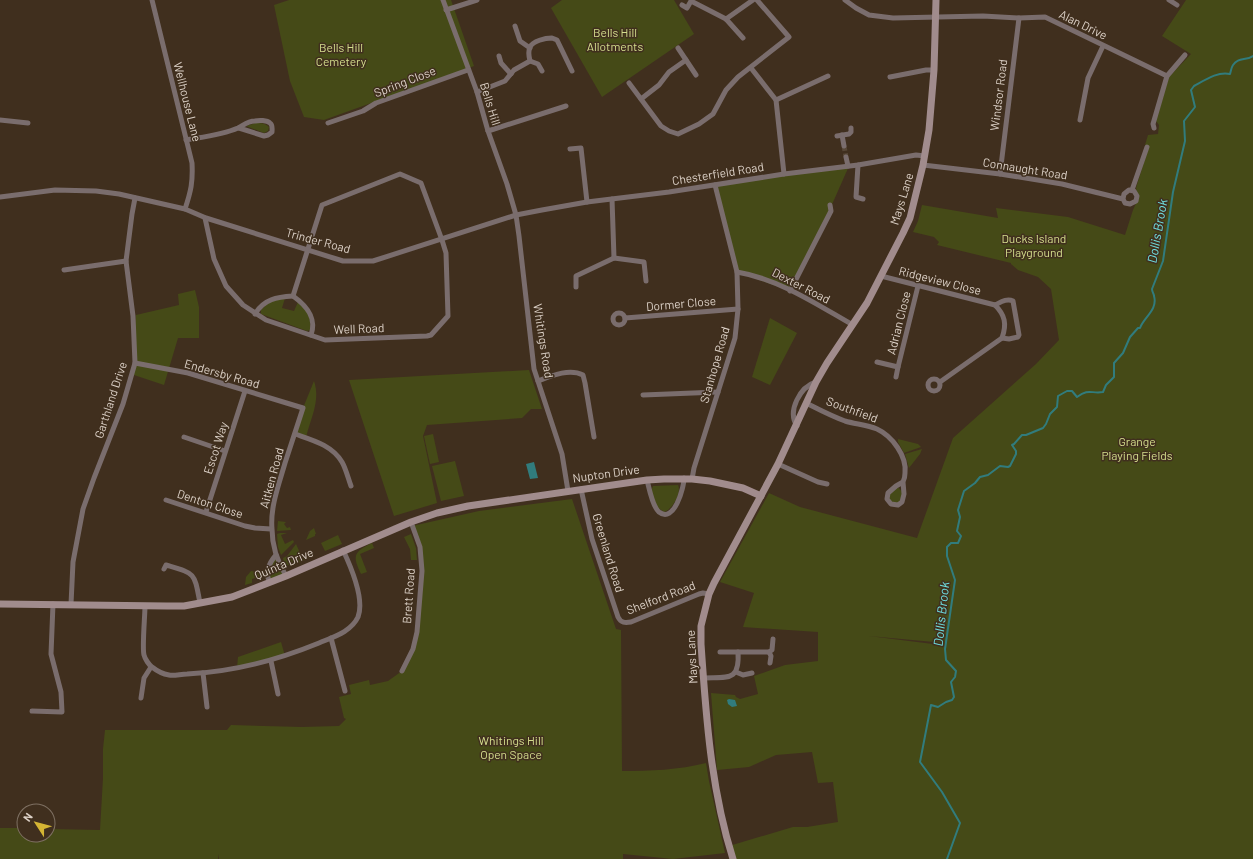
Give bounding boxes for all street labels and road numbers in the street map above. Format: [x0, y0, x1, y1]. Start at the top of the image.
street label: Alan Drive [1057, 6, 1110, 42]
street label: Windsor Road [987, 58, 1009, 132]
street label: Wellhouse Lane [171, 61, 205, 143]
street label: Spring Close [372, 63, 438, 99]
street label: Bells Hill [478, 81, 504, 127]
street label: Connaught Road [982, 154, 1068, 182]
street label: Chesterfield Road [671, 159, 765, 187]
street label: Mays Lane [886, 171, 916, 226]
street label: Trinder Road [284, 225, 352, 255]
street label: Ridgeview Close [898, 263, 983, 297]
street label: Dexter Road [770, 265, 833, 306]
street label: Adrian Close [883, 290, 913, 356]
street label: Dormer Close [645, 293, 716, 313]
street label: Whitings Road [531, 303, 557, 379]
street label: Well Road [333, 320, 385, 336]
street label: Stanhope Road [696, 325, 732, 405]
street label: Endersby Road [183, 356, 262, 390]
street label: Garthland Drive [91, 360, 129, 440]
street label: Southfield [825, 393, 880, 425]
street label: Escot Way [200, 419, 230, 476]
street label: Aitken Road [256, 446, 286, 510]
street label: Nupton Drive [571, 461, 640, 485]
street label: Denton Close [176, 486, 245, 520]
street label: Greenland Road [590, 512, 628, 594]
street label: Quinta Drive [252, 544, 315, 582]
street label: Brett Road [399, 568, 417, 624]
street label: Shelford Road [624, 578, 697, 617]
street label: Mays Lane [683, 630, 699, 684]

